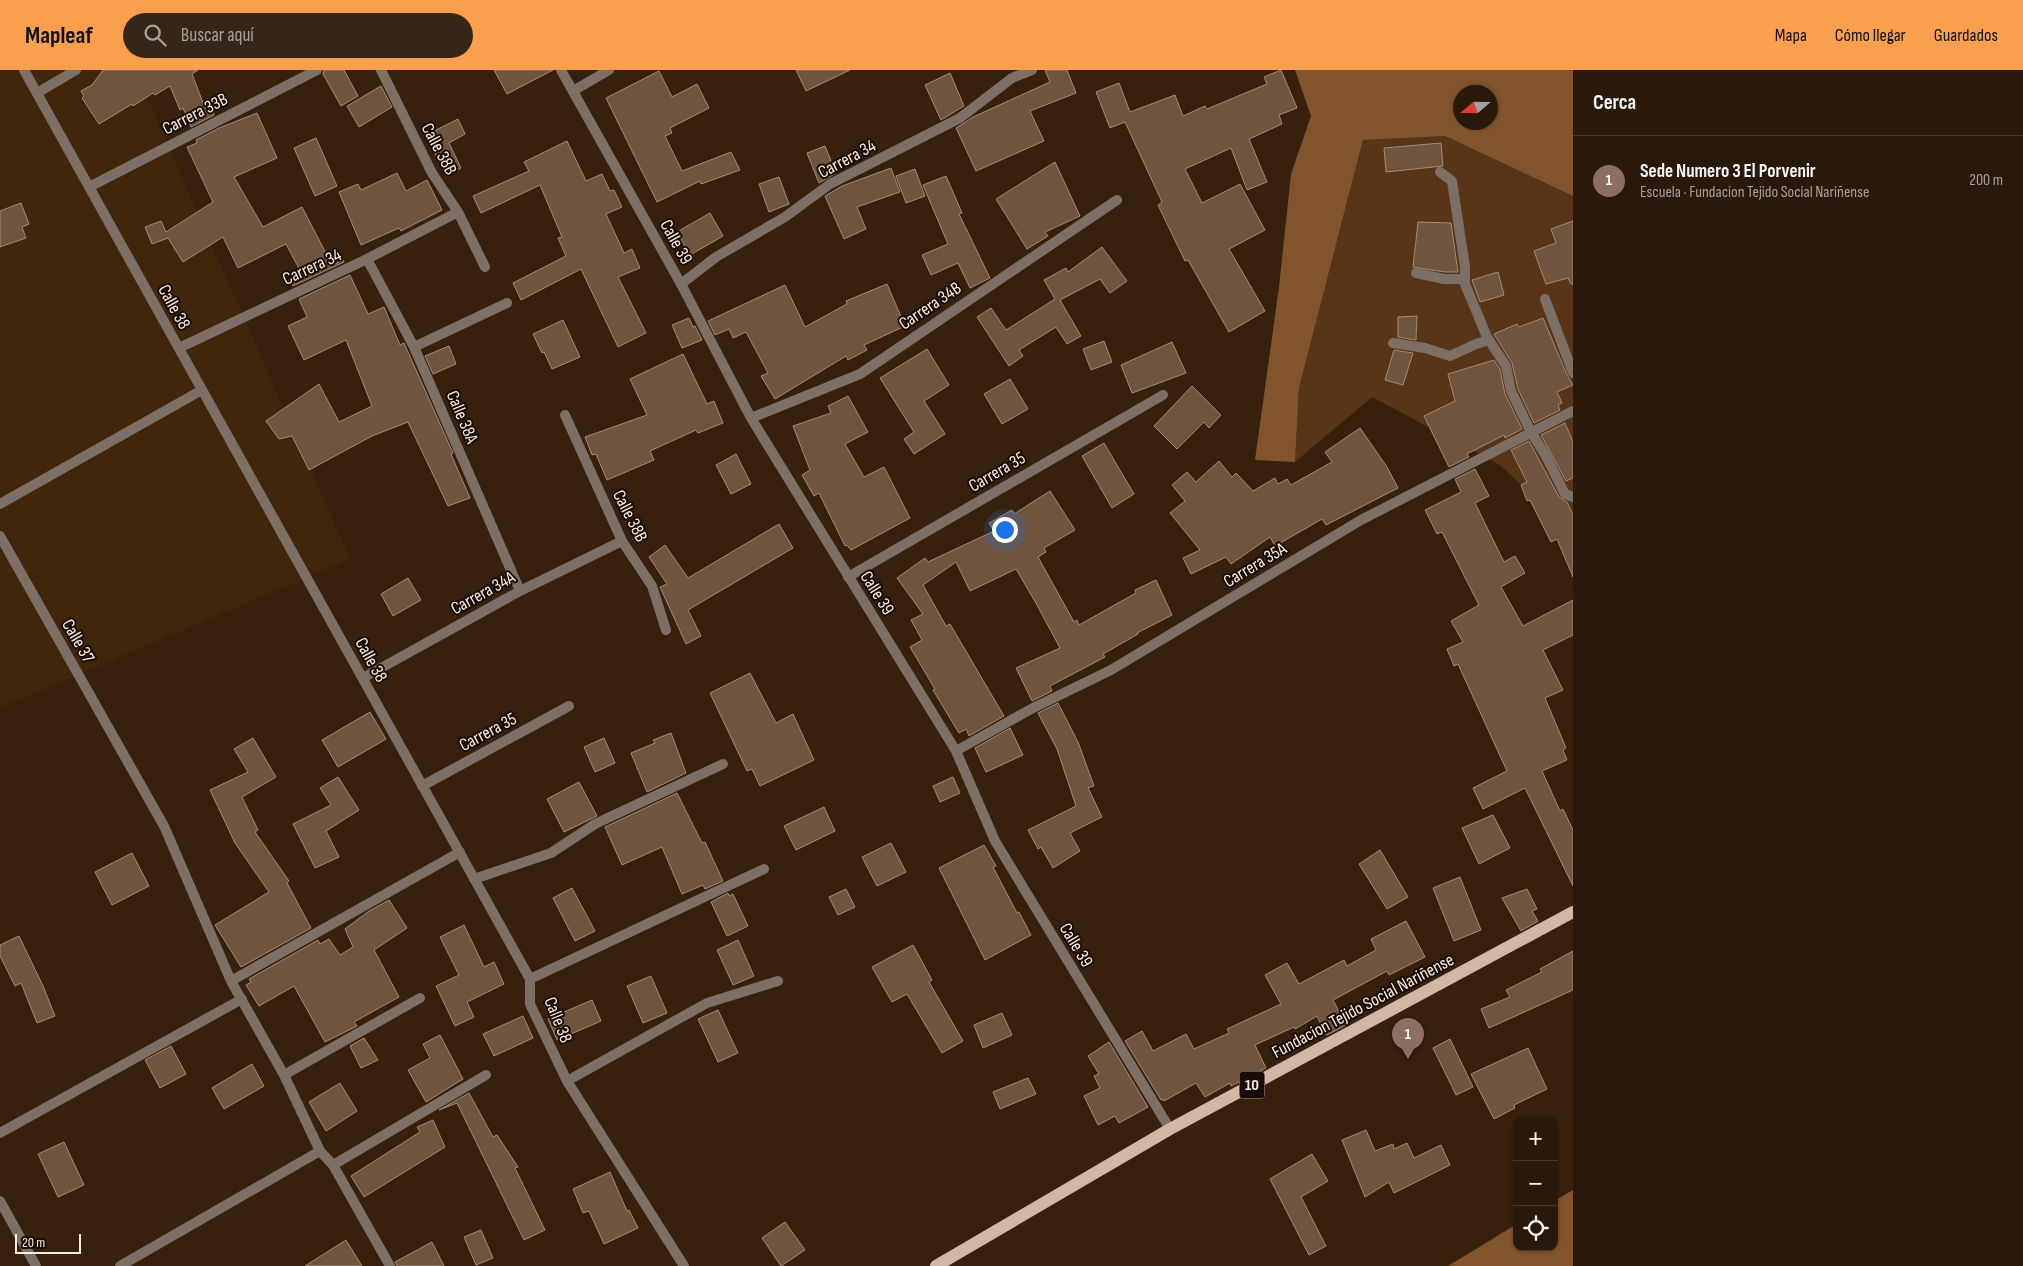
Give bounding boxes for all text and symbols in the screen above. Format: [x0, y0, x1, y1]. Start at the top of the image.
search box [123, 13, 473, 58]
text: Mapleaf [25, 21, 93, 50]
icon: search [141, 21, 169, 49]
text: Buscar aquí [181, 24, 254, 47]
text: Mapa [1775, 25, 1807, 46]
text: Cómo llegar [1835, 25, 1906, 46]
text: Guardados [1934, 25, 1998, 46]
north arrow [1453, 85, 1498, 130]
street label: Carrera 33B [159, 89, 231, 139]
text: Cerca [1593, 90, 1636, 115]
street label: Calle 38B [417, 120, 461, 178]
street label: Carrera 34 [815, 135, 880, 183]
text: Sede Numero 3 El Porvenir [1640, 160, 1816, 183]
text: 1 [1606, 171, 1612, 190]
text: 200 m [1969, 171, 2003, 190]
text: Escuela · Fundacion Tejido Social Nariñense [1640, 183, 1869, 202]
street label: Calle 39 [655, 216, 697, 268]
street label: Carrera 34 [279, 244, 345, 290]
street label: Carrera 34B [895, 278, 965, 334]
street label: Calle 38 [153, 281, 195, 333]
street label: Calle 38A [442, 387, 483, 447]
street label: Carrera 35 [965, 447, 1029, 497]
street label: Calle 38B [608, 486, 652, 546]
your location [992, 517, 1018, 543]
street label: Carrera 35A [1220, 538, 1291, 592]
street label: Carrera 34A [447, 567, 519, 619]
street label: Calle 39 [855, 567, 899, 619]
street label: Calle 37 [57, 615, 99, 667]
street label: Calle 38 [350, 634, 392, 686]
street label: Carrera 35 [456, 708, 520, 756]
street label: Calle 39 [1055, 919, 1097, 971]
street label: Fundacion Tejido Social Nariñense [1269, 949, 1457, 1063]
street label: Calle 38 [539, 994, 577, 1046]
pin: 1 [1392, 1018, 1424, 1059]
road number: 10 [1240, 1072, 1264, 1098]
map controls [1513, 1116, 1558, 1251]
button: + [1513, 1116, 1558, 1161]
button: − [1513, 1161, 1558, 1206]
button: locate [1513, 1206, 1558, 1251]
scale bar [15, 1231, 81, 1254]
text: 20 m [22, 1234, 45, 1251]

